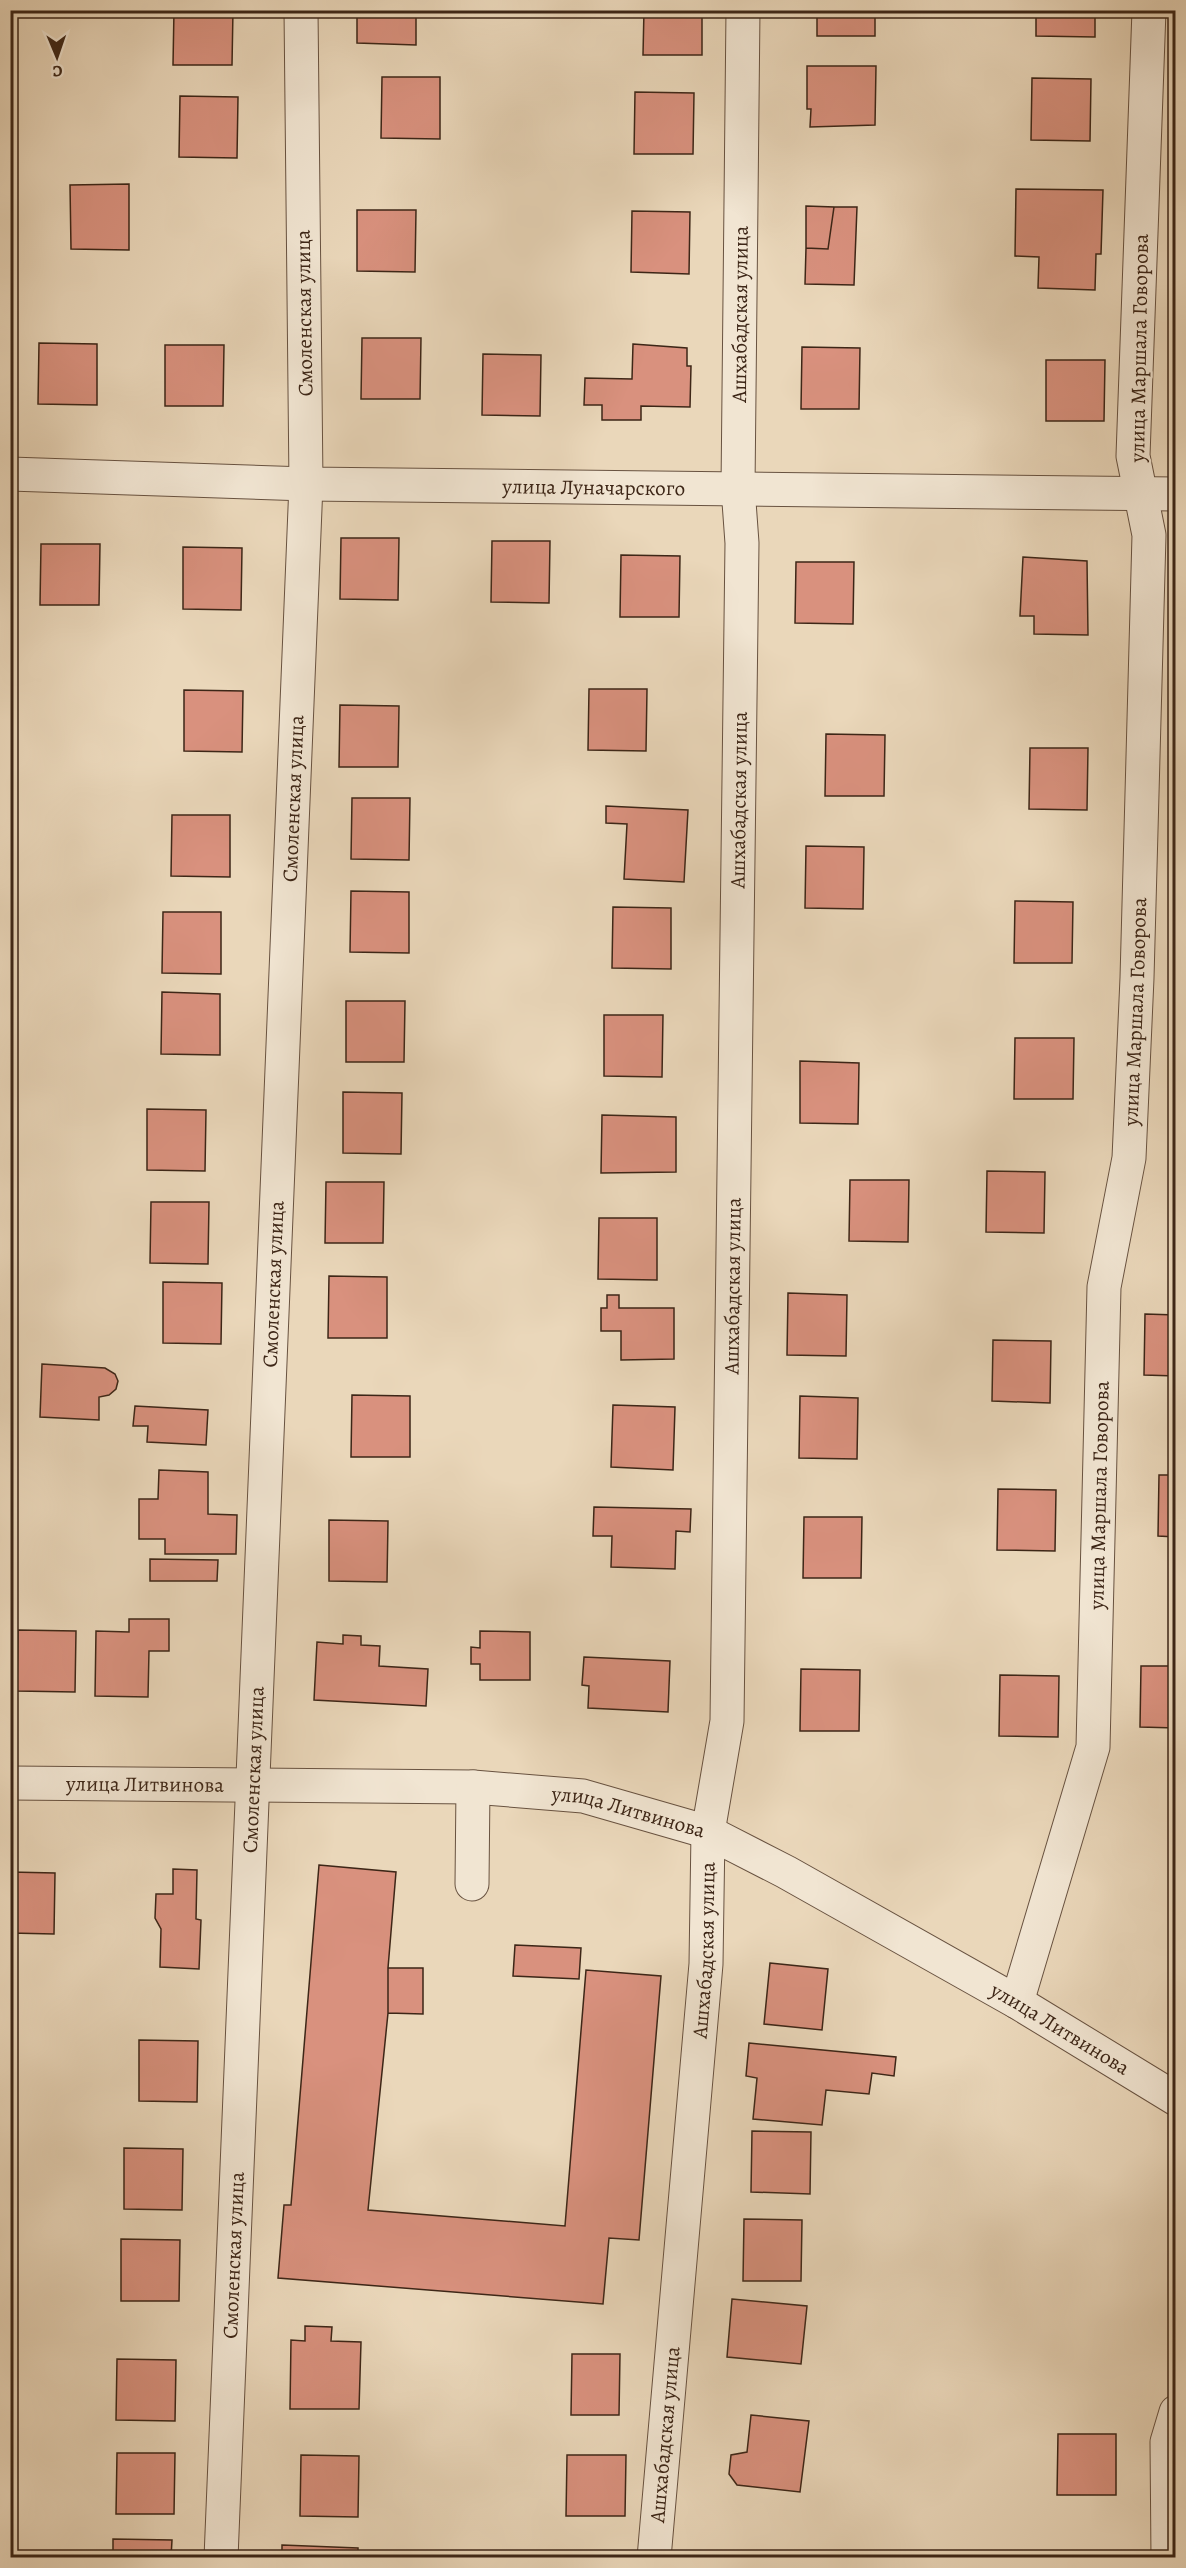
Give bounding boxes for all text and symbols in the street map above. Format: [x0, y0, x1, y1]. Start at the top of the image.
north arrow [27, 27, 87, 87]
text: С [52, 60, 63, 82]
street label: Ашхабадская улица [725, 225, 755, 404]
street label: Смоленская улица [289, 229, 319, 397]
street label: улица Маршала Говорова [1123, 233, 1155, 464]
street label: улица Луначарского [501, 472, 685, 502]
street label: Ашхабадская улица [724, 711, 754, 890]
street label: Смоленская улица [276, 714, 311, 882]
street label: улица Маршала Говорова [1116, 897, 1153, 1128]
street label: Ашхабадская улица [717, 1197, 748, 1376]
street label: Смоленская улица [256, 1200, 291, 1368]
street label: улица Маршала Говорова [1082, 1380, 1116, 1611]
street label: Смоленская улица [236, 1685, 271, 1854]
street label: улица Литвинова [65, 1769, 224, 1799]
street label: улица Литвинова [550, 1779, 709, 1845]
street label: Ашхабадская улица [685, 1861, 722, 2041]
street label: улица Литвинова [985, 1976, 1135, 2082]
street label: Смоленская улица [216, 2171, 251, 2339]
street label: Ашхабадская улица [643, 2345, 687, 2525]

